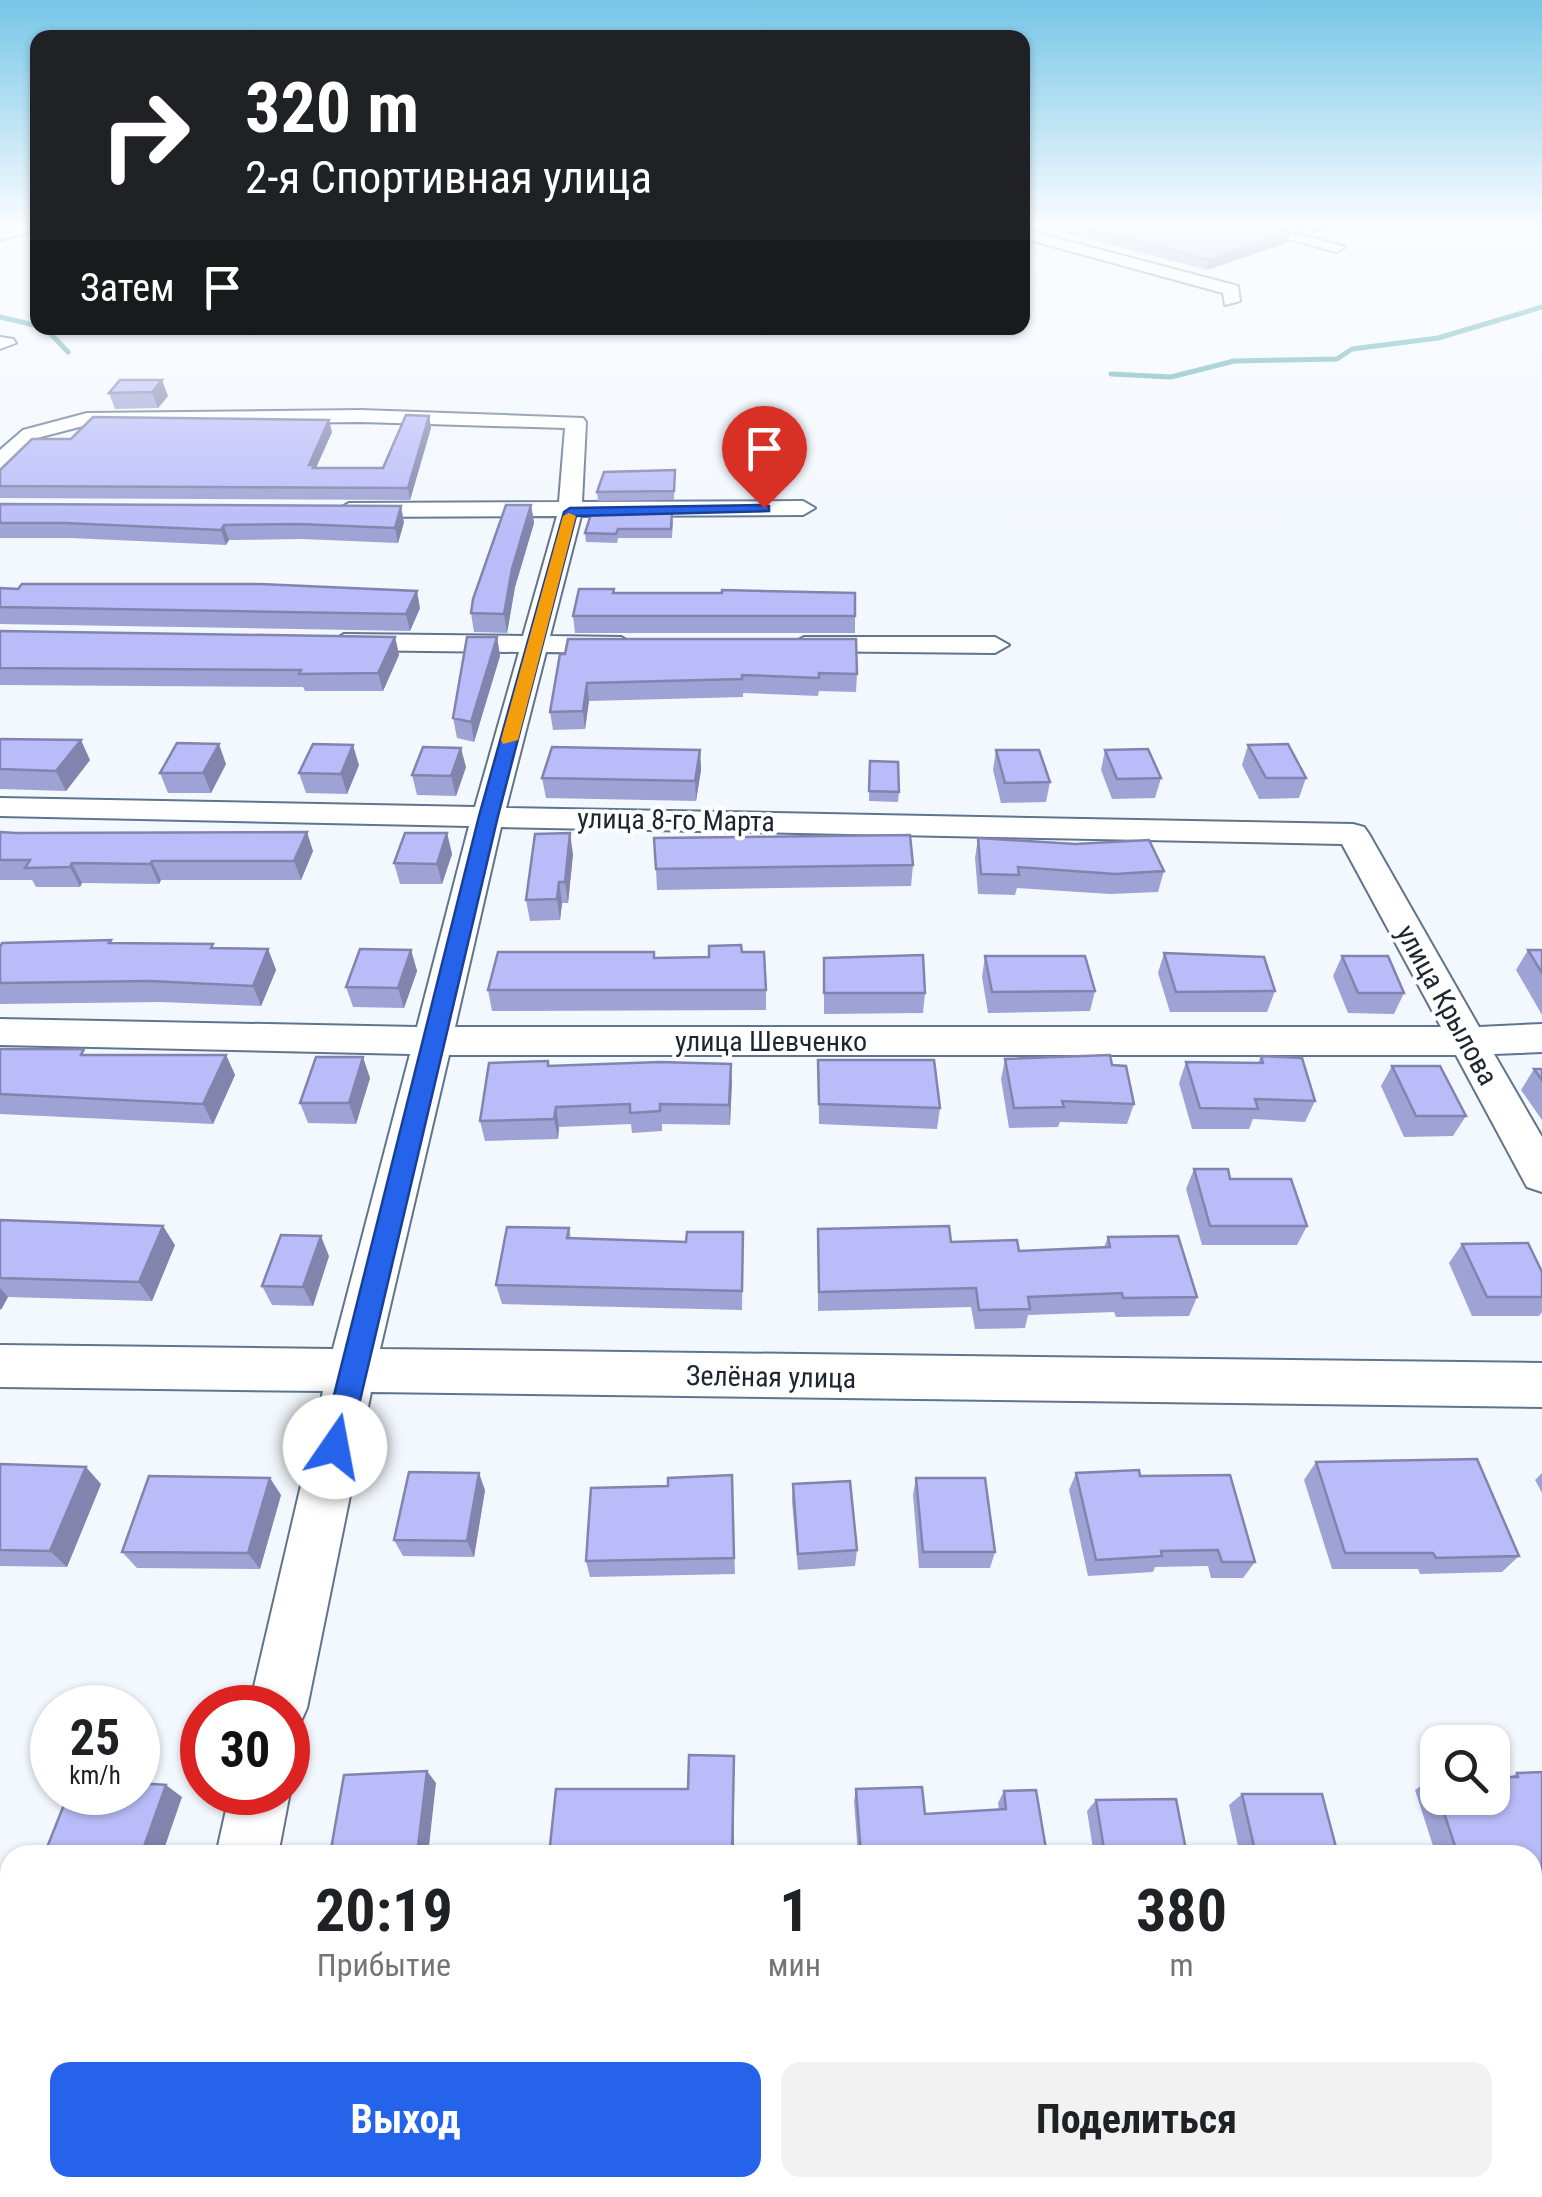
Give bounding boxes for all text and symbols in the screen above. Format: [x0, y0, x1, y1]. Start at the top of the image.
text: 320 m [245, 67, 419, 149]
icon: right [80, 70, 210, 200]
text: 2-я Спортивная улица [245, 151, 652, 204]
icon: arrive [195, 260, 250, 315]
text: Затем [80, 266, 175, 310]
pin [722, 406, 807, 509]
icon: arrive [737, 421, 792, 476]
street label: улица 8-го Марта [577, 802, 775, 838]
street label: улица Крылова [1389, 919, 1505, 1091]
street label: улица Шевченко [675, 1025, 867, 1058]
street label: Зелёная улица [686, 1359, 856, 1395]
position arrow [283, 1395, 387, 1499]
speed limit sign: 30 [180, 1685, 310, 1815]
text: 25 [70, 1709, 120, 1767]
map controls [1420, 1725, 1510, 1815]
button: search [1420, 1725, 1510, 1815]
text: km/h [69, 1761, 121, 1790]
text: 20:19 [315, 1875, 453, 1946]
text: 1 [779, 1875, 810, 1946]
text: 380 [1136, 1875, 1227, 1946]
text: Прибытие [317, 1946, 451, 1984]
text: мин [768, 1946, 821, 1984]
text: m [1169, 1946, 1194, 1984]
button: Выход [50, 2062, 761, 2177]
button: Поделиться [781, 2062, 1492, 2177]

